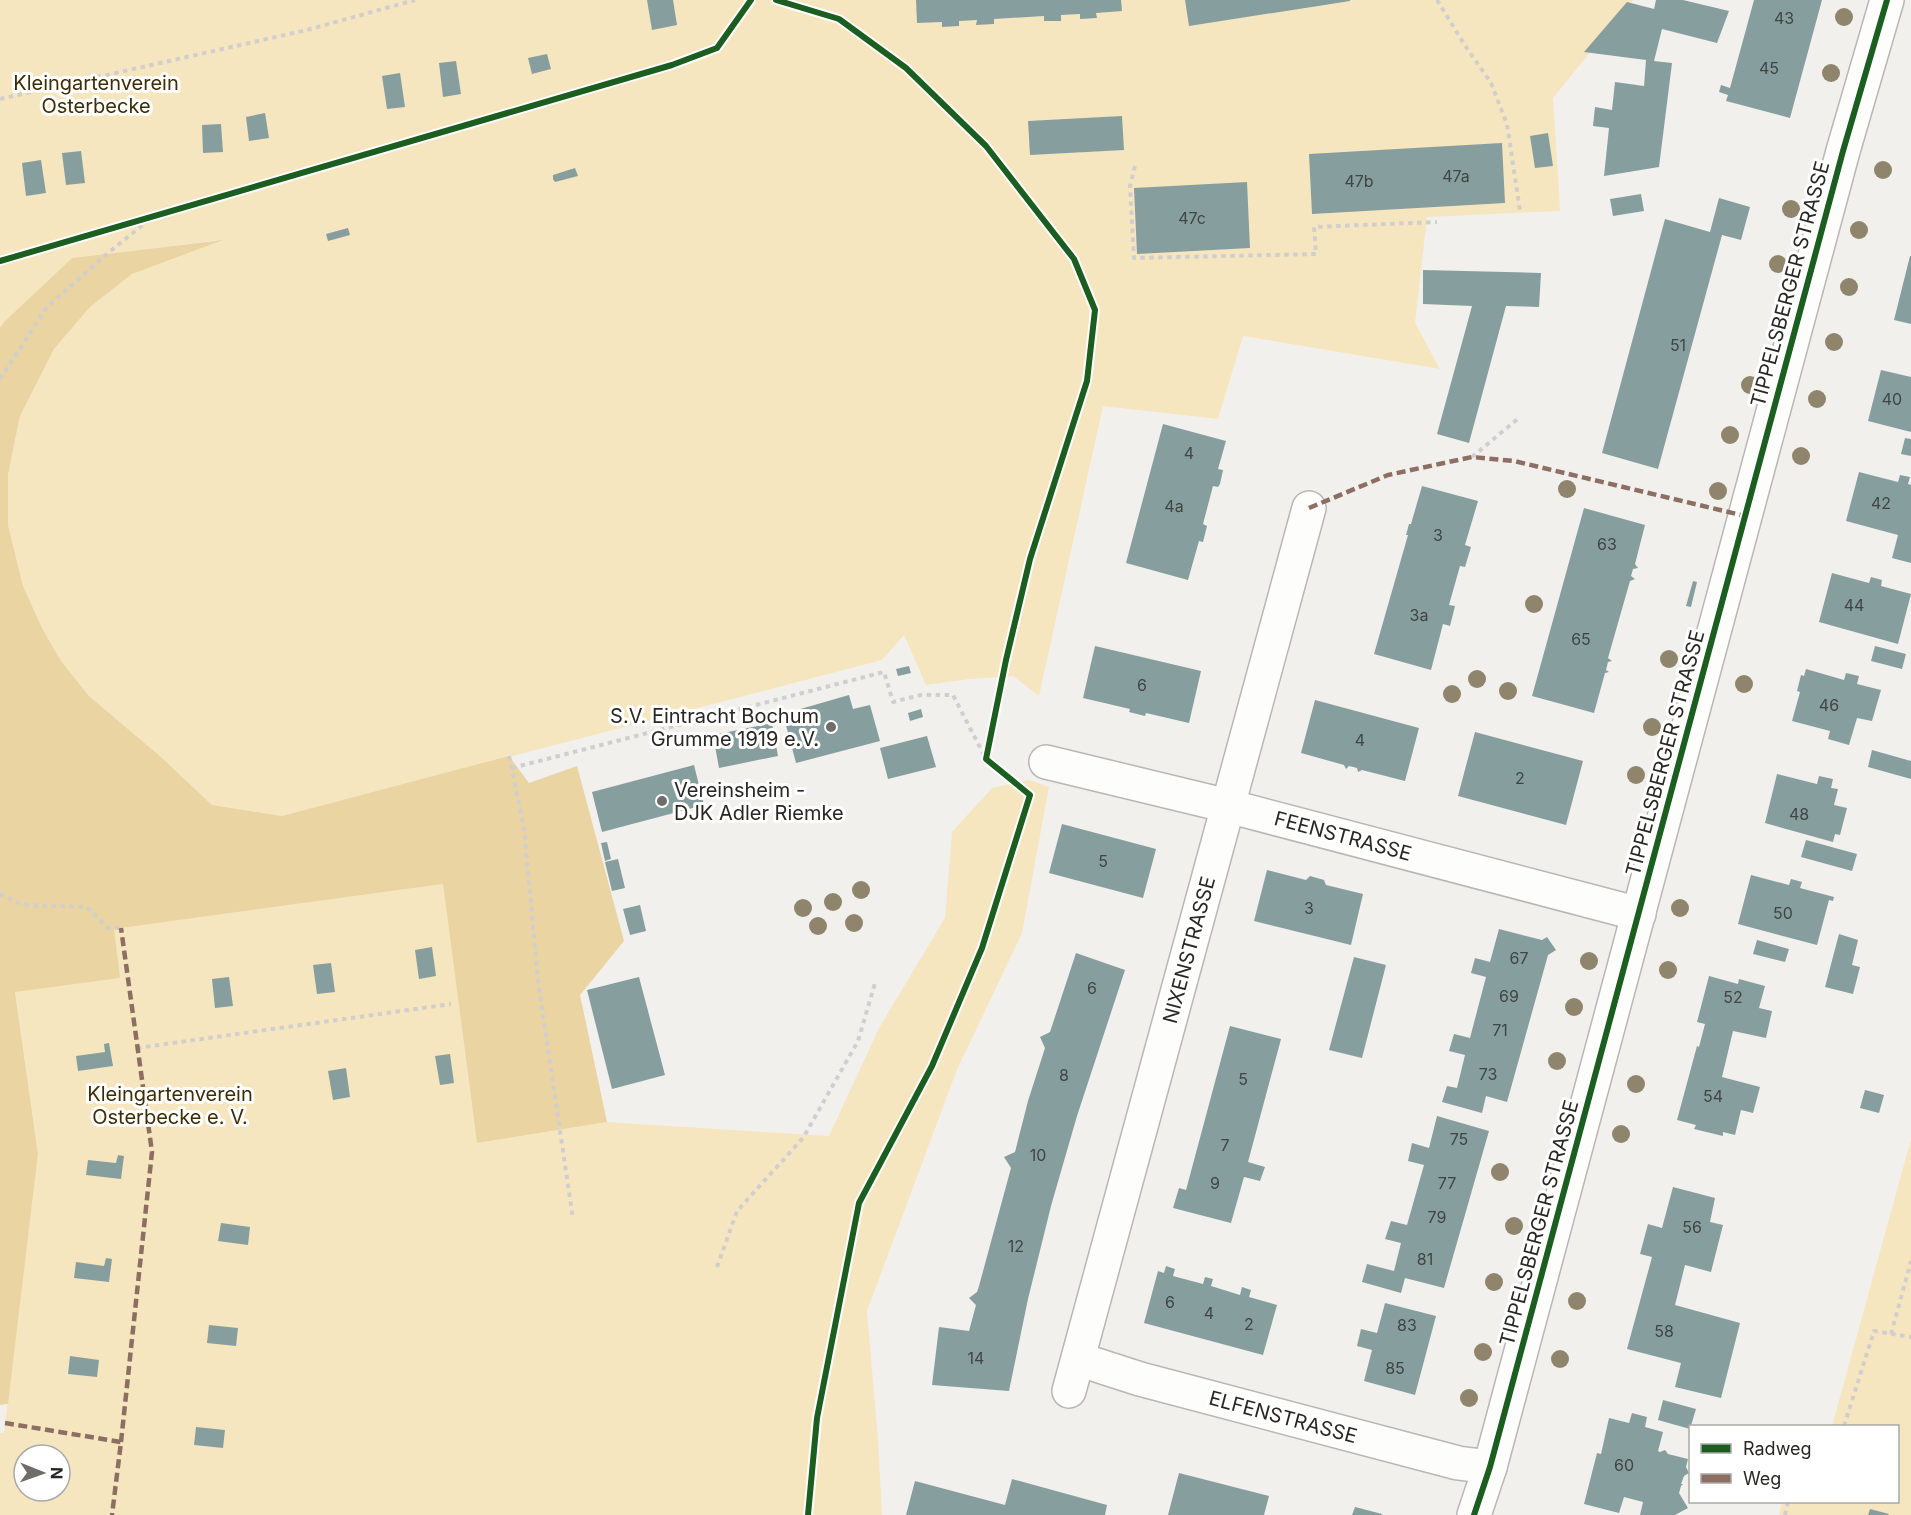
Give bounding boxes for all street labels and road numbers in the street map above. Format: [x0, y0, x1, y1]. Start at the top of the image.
street label: TIPPELSBERGER STRASSE [1746, 158, 1834, 410]
street label: TIPPELSBERGER STRASSE [1621, 627, 1709, 879]
street label: FEENSTRASSE [1272, 806, 1414, 866]
street label: NIXENSTRASSE [1158, 874, 1220, 1026]
street label: TIPPELSBERGER STRASSE [1495, 1097, 1583, 1349]
street label: ELFENSTRASSE [1206, 1386, 1360, 1448]

